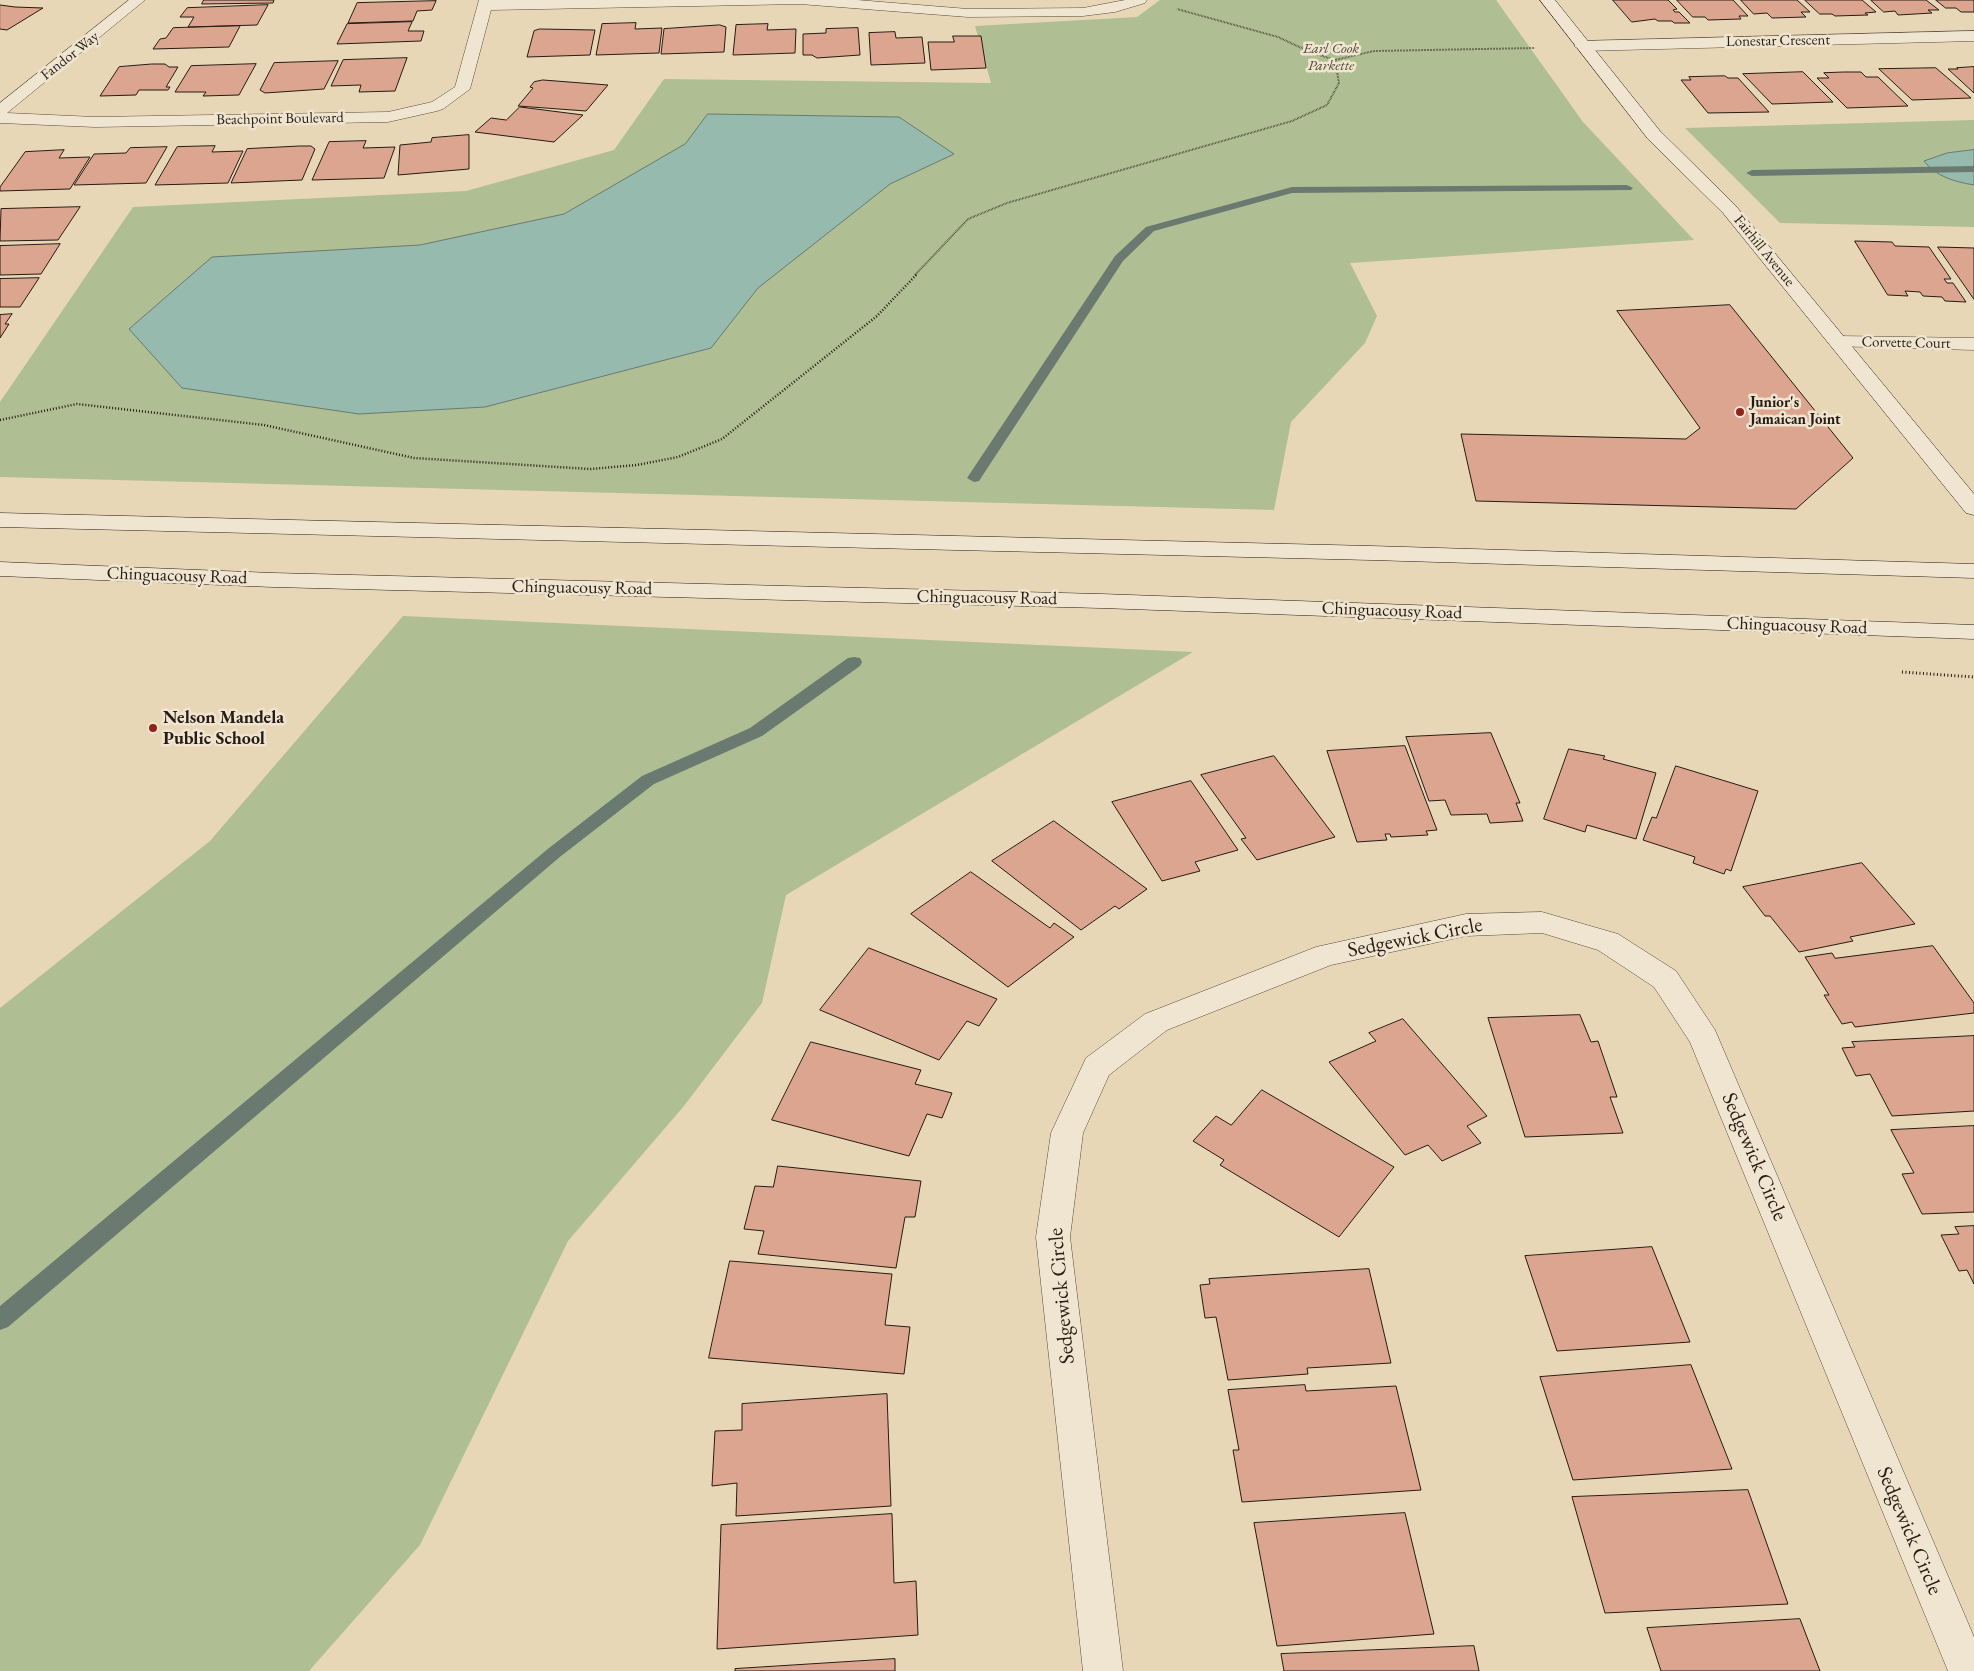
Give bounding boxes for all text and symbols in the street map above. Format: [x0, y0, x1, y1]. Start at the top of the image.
street label: Fandor Way [37, 28, 103, 84]
street label: Lonestar Crescent [1726, 31, 1830, 51]
park label: Earl Cook Parkette [1303, 40, 1359, 75]
street label: Beachpoint Boulevard [216, 109, 344, 129]
street label: Fairhill Avenue [1730, 212, 1798, 290]
street label: Corvette Court [1861, 333, 1951, 353]
place label: Junior's Jamaican Joint [1750, 394, 1841, 429]
marker: Junior's Jamaican Joint [1734, 406, 1746, 418]
street label: Chinguacousy Road [106, 563, 248, 589]
street label: Chinguacousy Road [512, 576, 652, 600]
street label: Chinguacousy Road [917, 586, 1057, 610]
street label: Chinguacousy Road [1321, 598, 1463, 624]
street label: Chinguacousy Road [1726, 613, 1868, 639]
place label: Nelson Mandela Public School [163, 707, 284, 750]
marker: Nelson Mandela Public School [147, 722, 159, 734]
street label: Sedgewick Circle [1346, 913, 1484, 963]
street label: Sedgewick Circle [1716, 1089, 1792, 1225]
street label: Sedgewick Circle [1043, 1227, 1081, 1365]
street label: Sedgewick Circle [1871, 1463, 1947, 1599]

